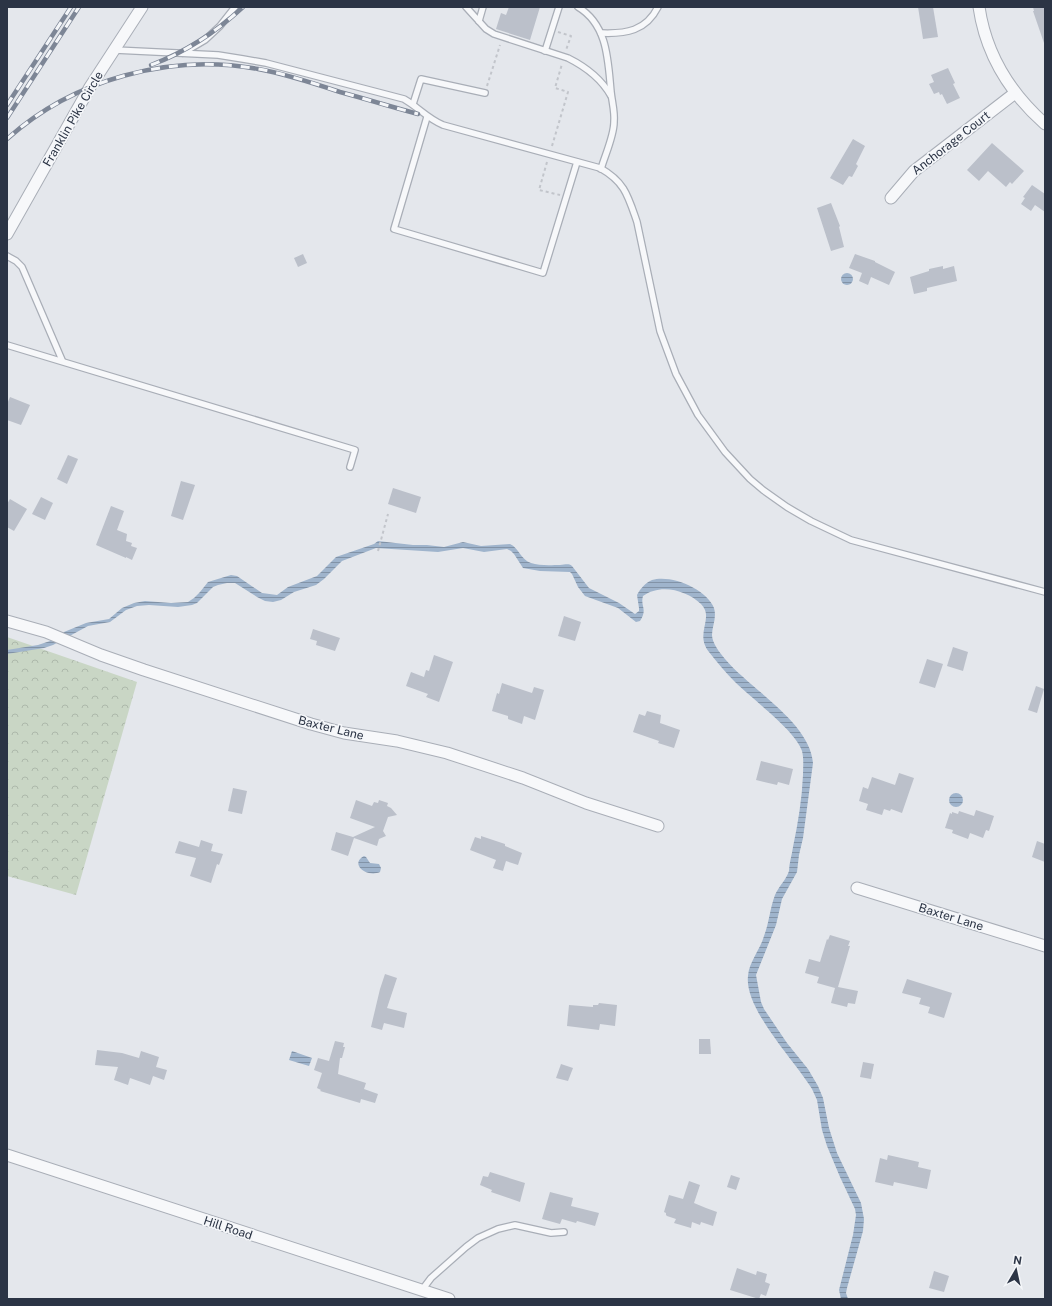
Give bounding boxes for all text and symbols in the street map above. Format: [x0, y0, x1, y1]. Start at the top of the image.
street label: Franklin Pike Circle [40, 69, 106, 169]
street label: Anchorage Court [909, 108, 993, 178]
street label: Baxter Lane [297, 713, 365, 743]
street label: Baxter Lane [917, 901, 985, 934]
street label: Hill Road [202, 1214, 254, 1242]
north arrow [996, 1250, 1036, 1290]
text: N [1012, 1254, 1023, 1267]

